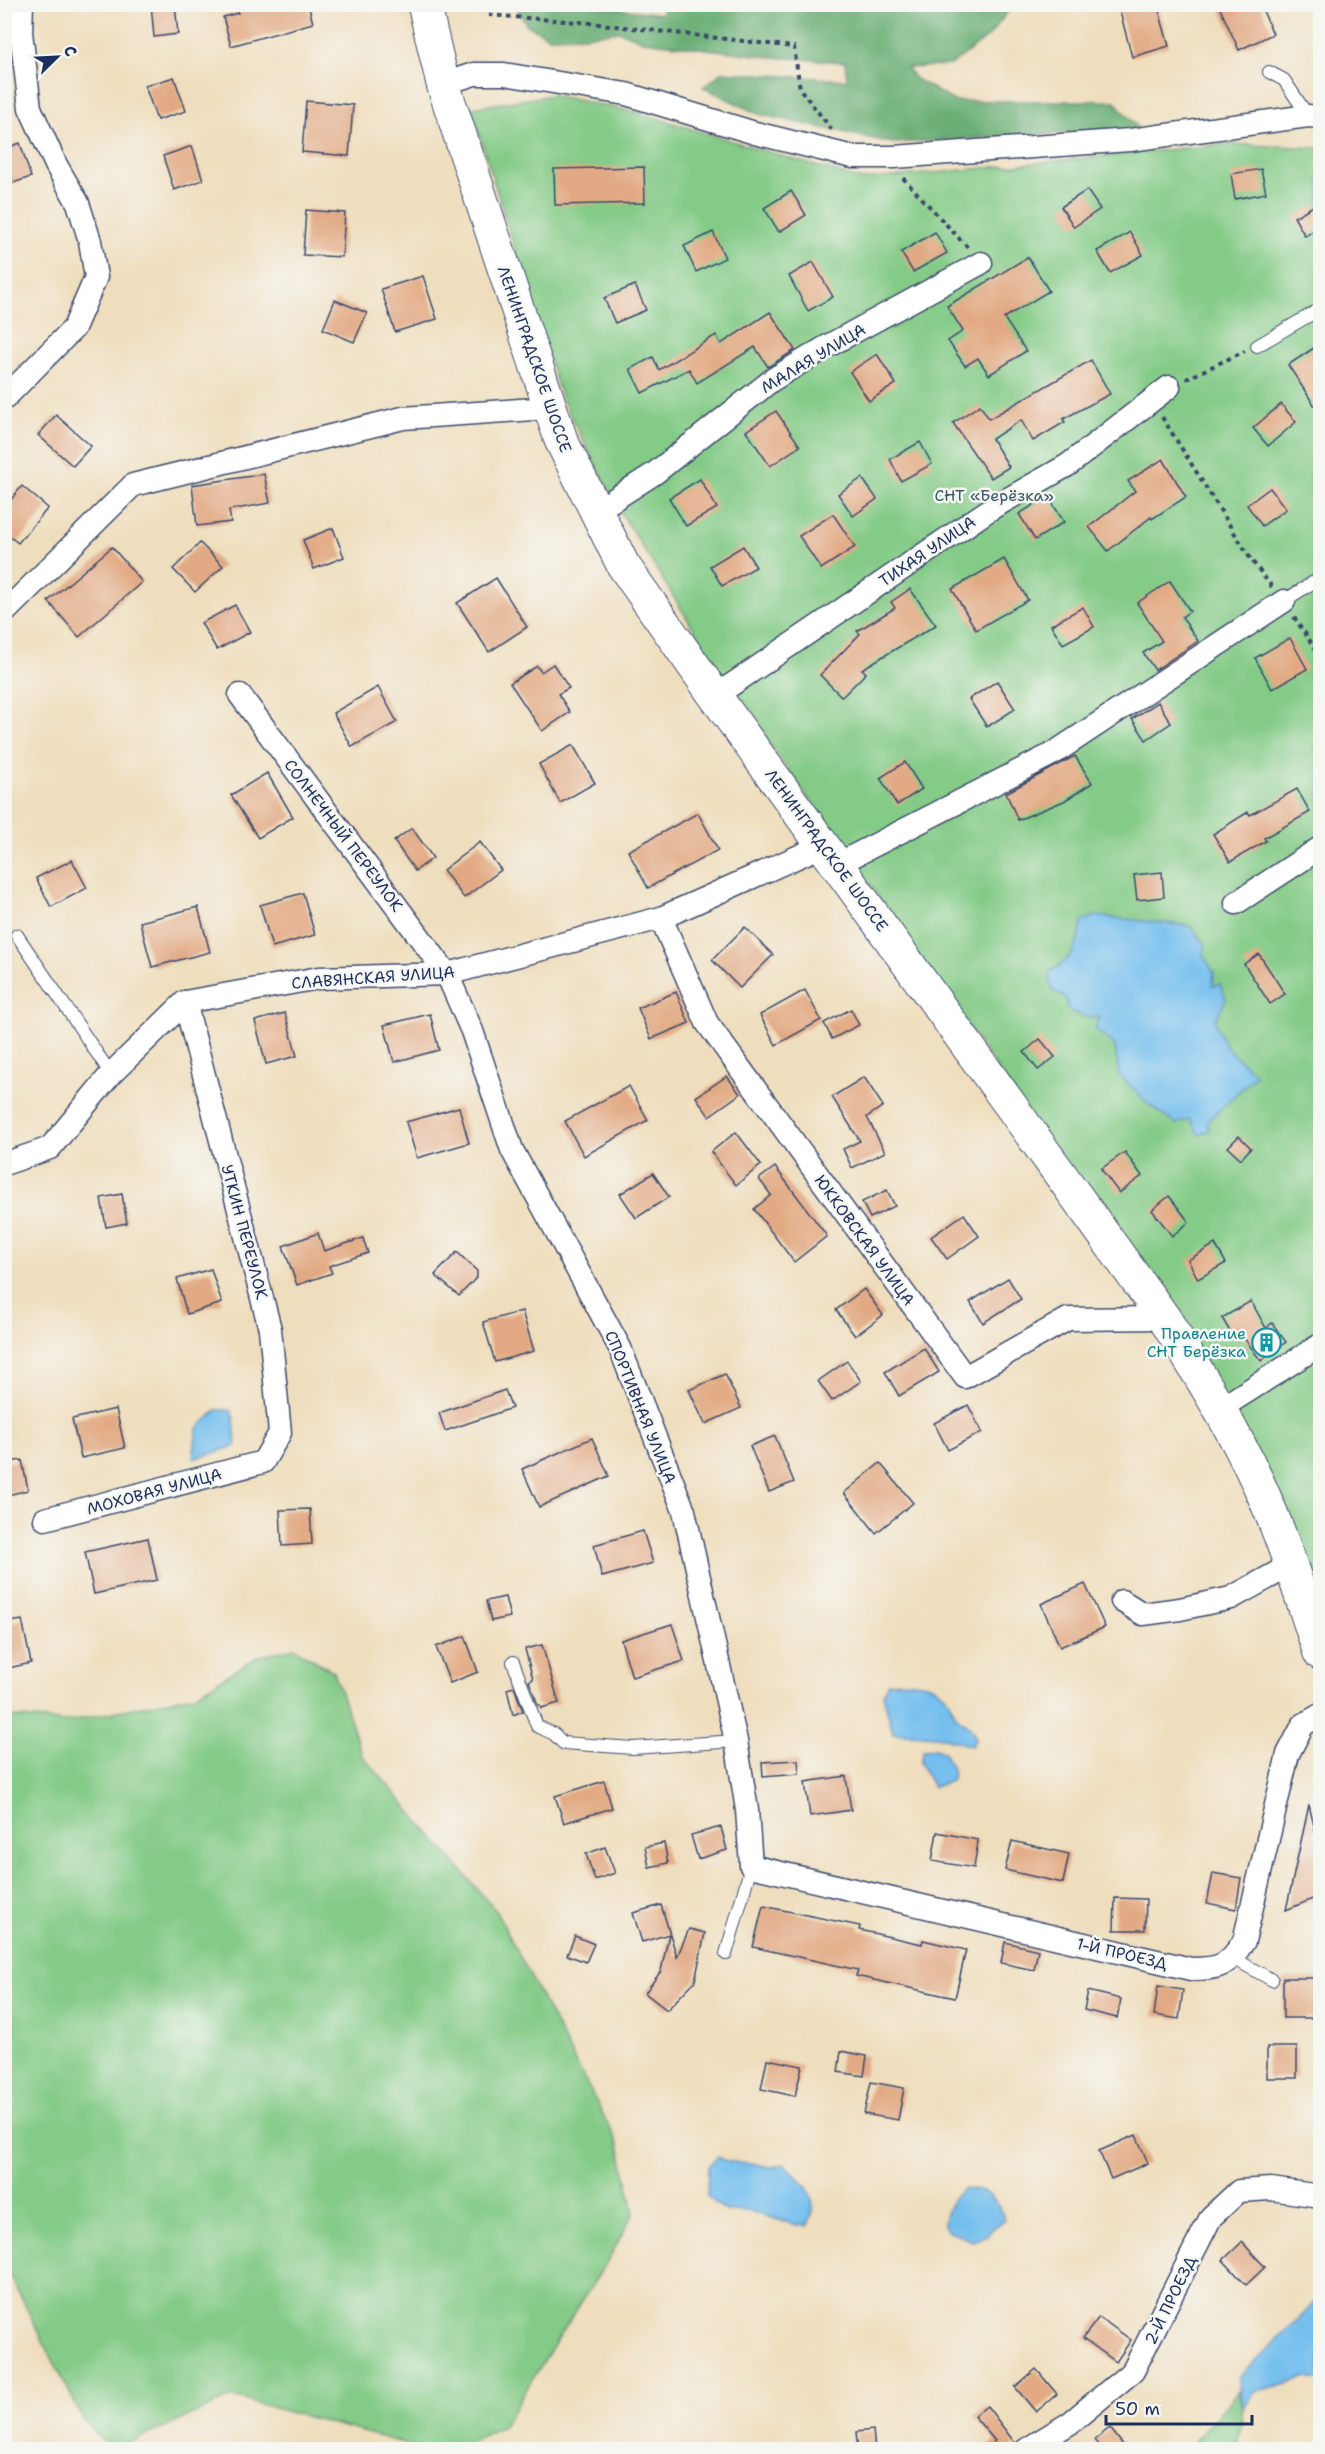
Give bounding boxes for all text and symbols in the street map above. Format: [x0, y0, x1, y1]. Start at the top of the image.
north arrow [27, 27, 87, 87]
text: С [59, 42, 82, 60]
street label: ЛЕНИНГРАДСКОЕ ШОССЕ [493, 263, 576, 455]
street label: МАЛАЯ УЛИЦА [757, 319, 870, 398]
park label: СНТ «Берёзка» [934, 485, 1054, 506]
street label: ТИХАЯ УЛИЦА [875, 511, 980, 592]
street label: СОЛНЕЧНЫЙ ПЕРЕУЛОК [279, 755, 408, 916]
street label: ЛЕНИНГРАДСКОЕ ШОССЕ [760, 765, 893, 936]
street label: СЛАВЯНСКАЯ УЛИЦА [291, 961, 455, 994]
street label: УТКИН ПЕРЕУЛОК [216, 1162, 273, 1303]
street label: ЮККОВСКАЯ УЛИЦА [810, 1171, 919, 1310]
place label: Правление СНТ Берёзка [1147, 1323, 1246, 1362]
building icon: Правление СНТ Берёзка [1251, 1326, 1283, 1358]
street label: СПОРТИВНАЯ УЛИЦА [600, 1327, 681, 1487]
street label: МОХОВАЯ УЛИЦА [84, 1463, 224, 1520]
street label: 1-Й ПРОЕЗД [1075, 1933, 1169, 1974]
street label: 2-Й ПРОЕЗД [1140, 2252, 1201, 2348]
scale bar [1106, 2388, 1252, 2426]
text: 50 m [1115, 2397, 1160, 2421]

